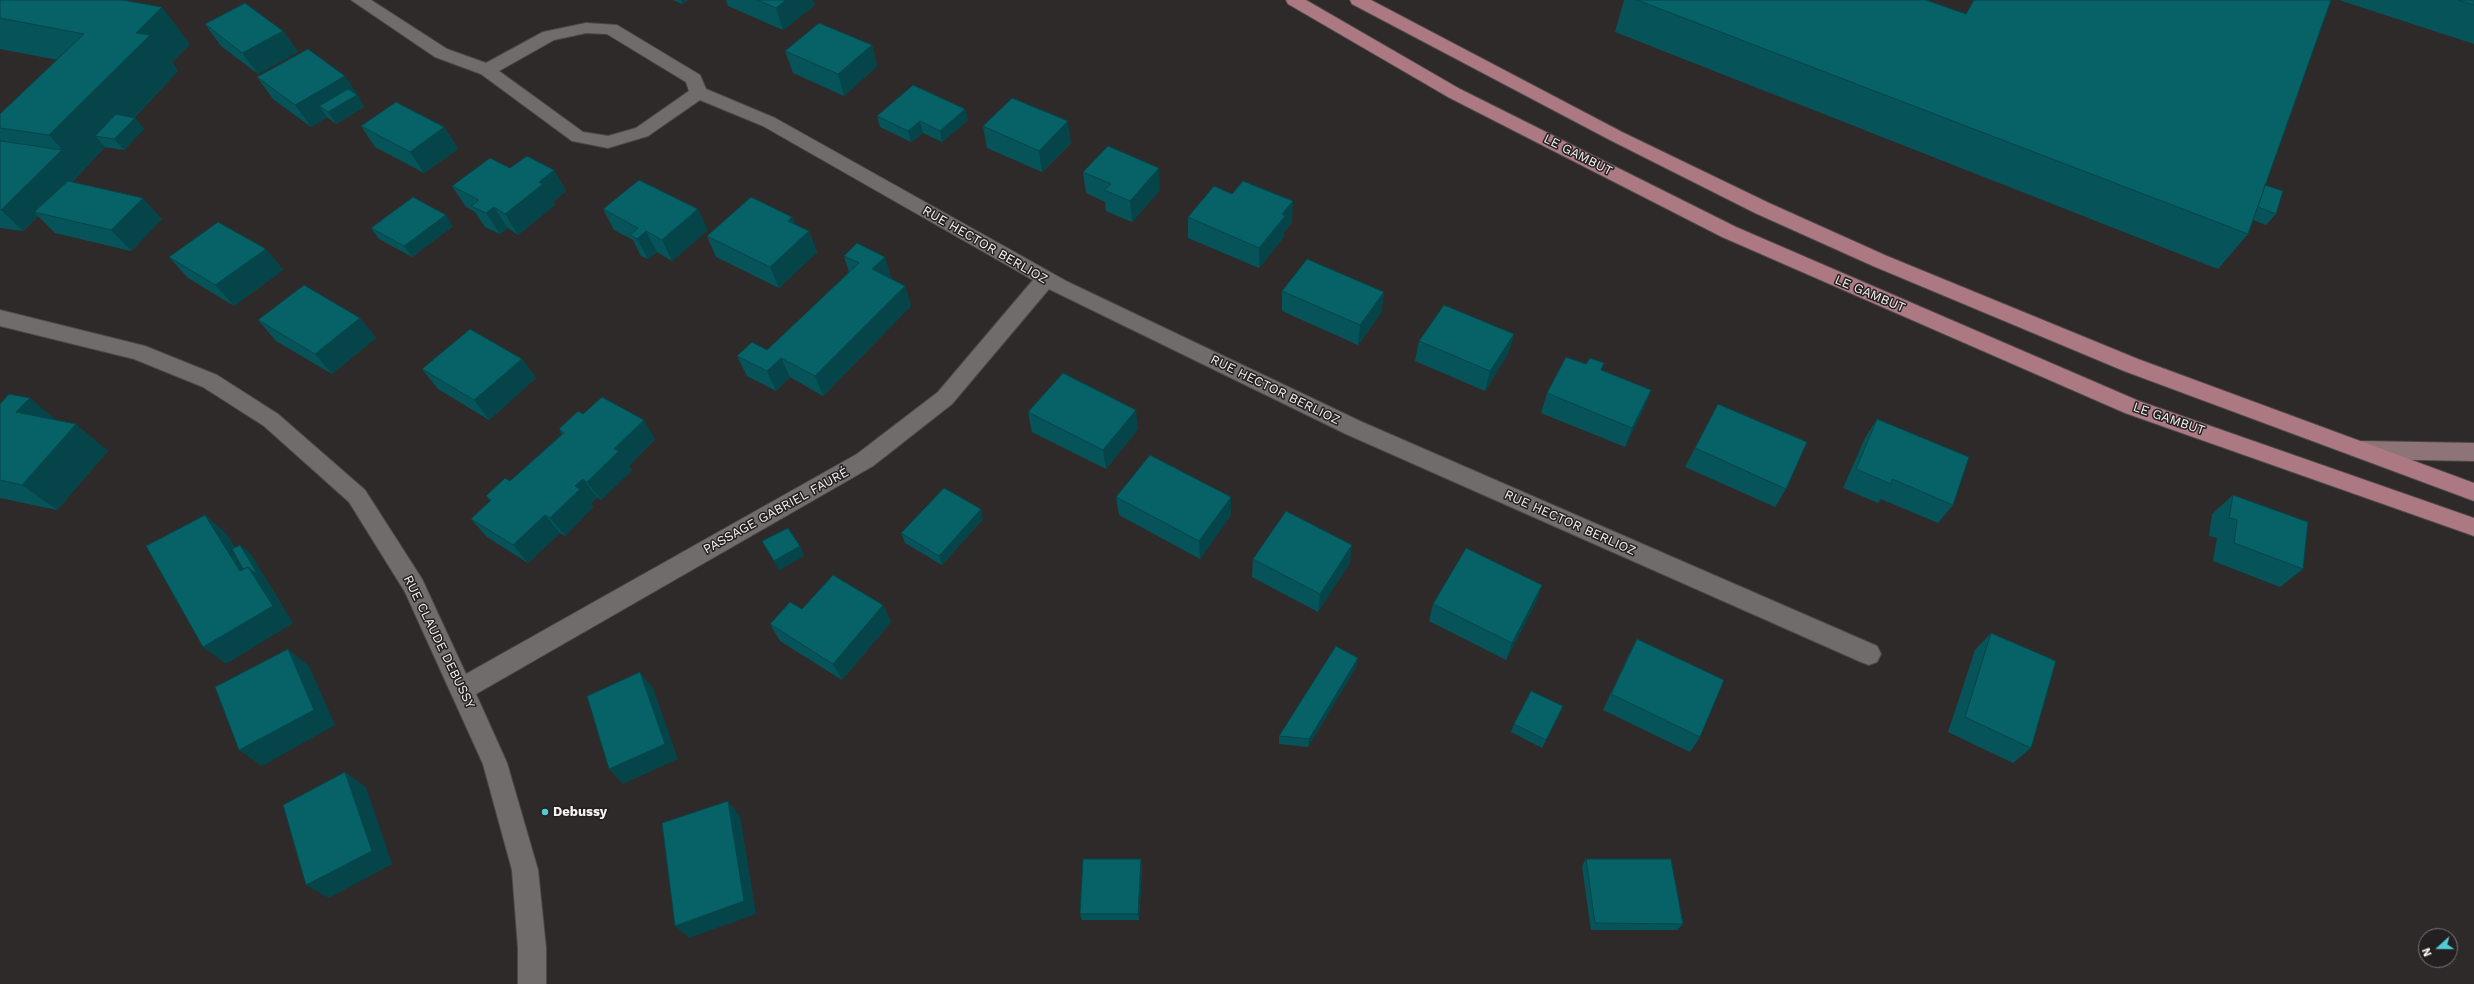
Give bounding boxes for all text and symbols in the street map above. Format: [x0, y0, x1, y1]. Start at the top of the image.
street label: LE GAMBUT [1541, 131, 1615, 179]
street label: RUE HECTOR BERLIOZ [919, 203, 1051, 287]
street label: LE GAMBUT [1832, 272, 1908, 316]
street label: RUE HECTOR BERLIOZ [1208, 352, 1342, 428]
street label: LE GAMBUT [2131, 399, 2207, 439]
street label: PASSAGE GABRIEL FAURÉ [701, 464, 851, 558]
street label: RUE HECTOR BERLIOZ [1502, 487, 1638, 559]
street label: RUE CLAUDE DEBUSSY [400, 573, 478, 711]
place label: Debussy [553, 804, 607, 820]
marker: Debussy [540, 807, 550, 817]
north arrow [2418, 928, 2458, 968]
text: N [2420, 946, 2435, 958]

